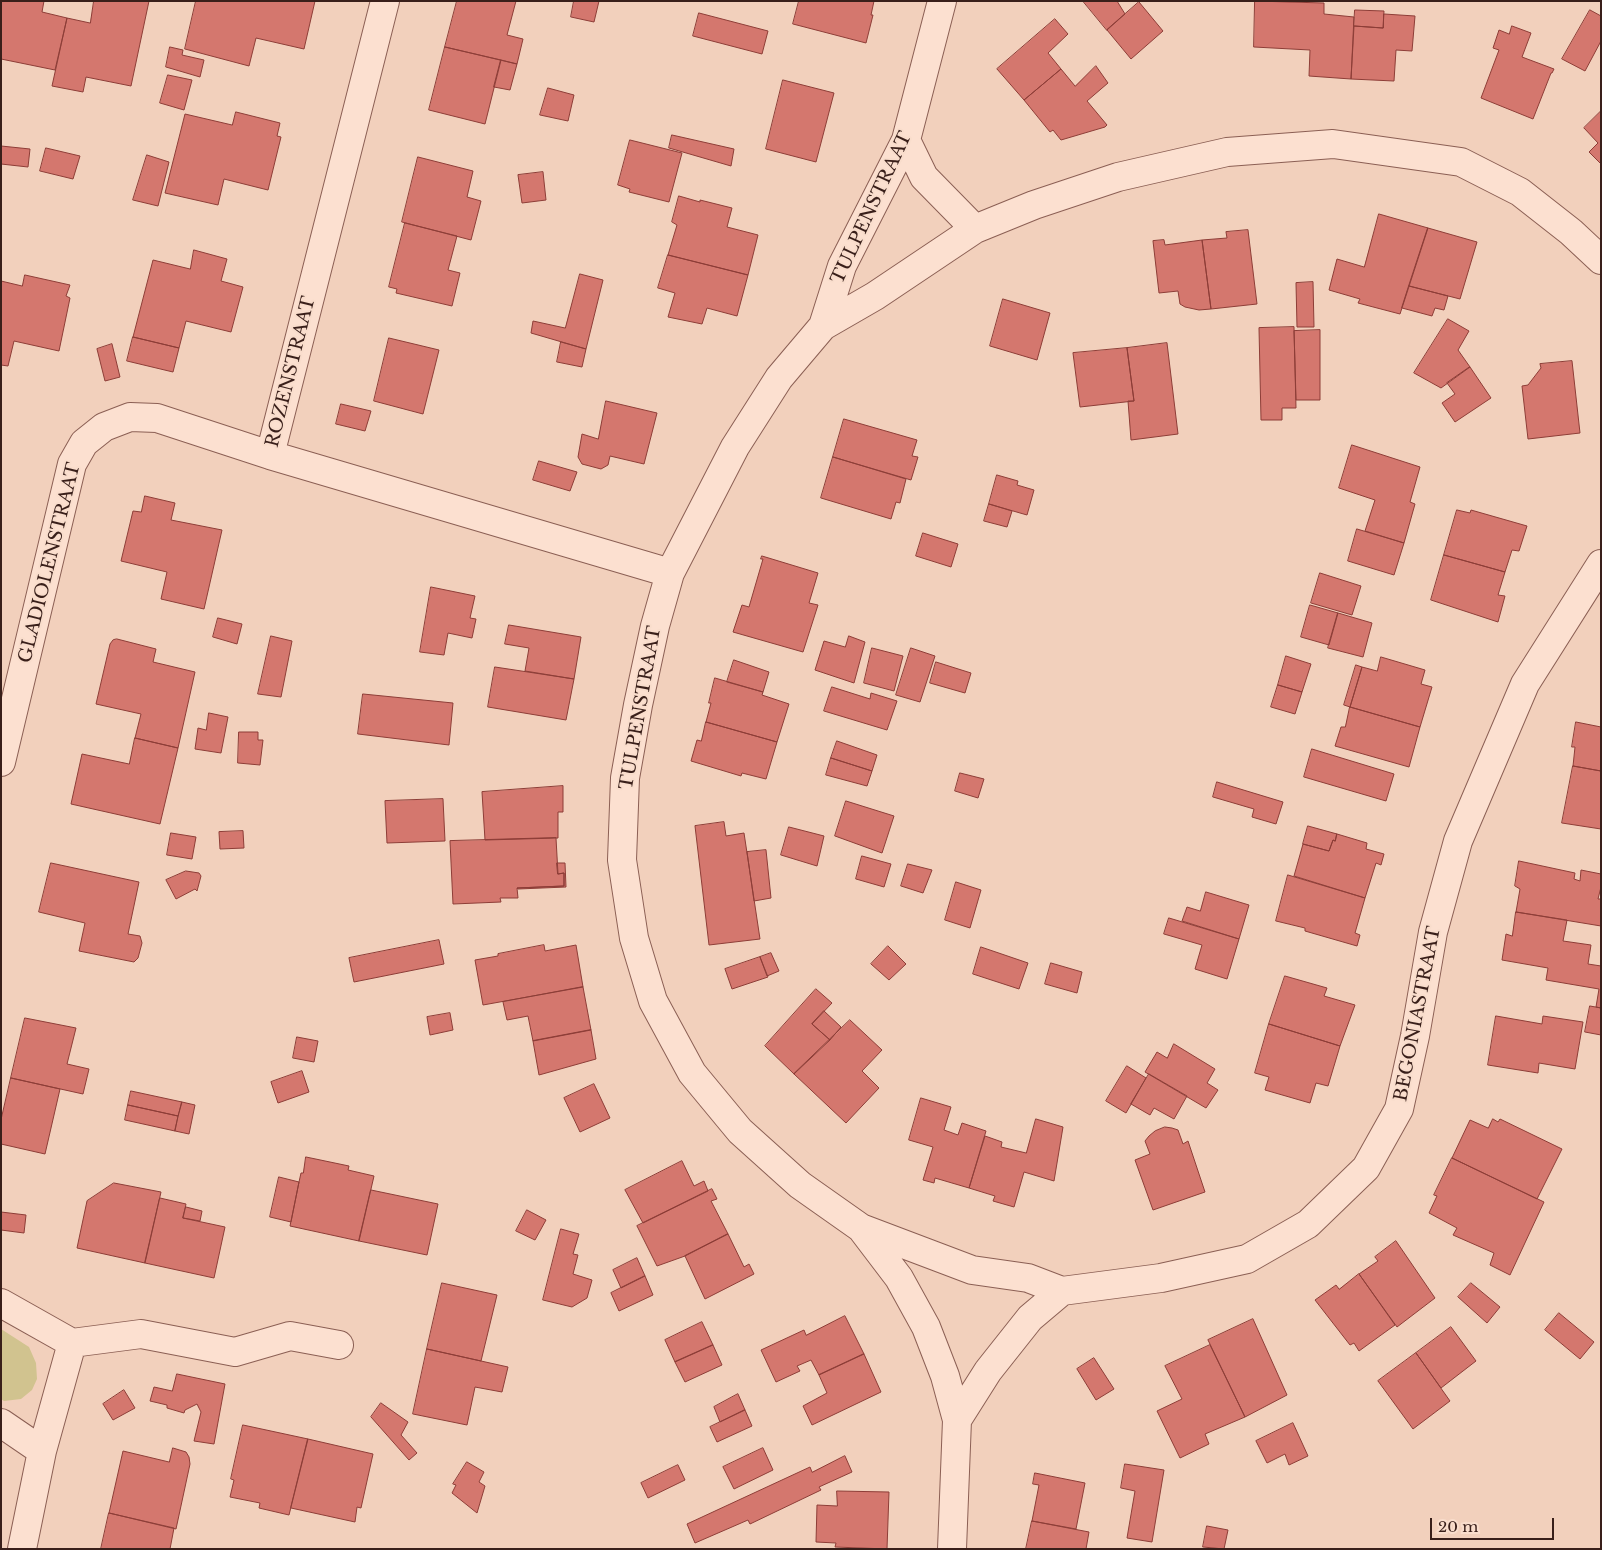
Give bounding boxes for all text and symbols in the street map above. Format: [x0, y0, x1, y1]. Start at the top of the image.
street label: TULPENSTRAAT [827, 128, 917, 288]
street label: ROZENSTRAAT [262, 294, 320, 450]
street label: GLADIOLENSTRAAT [15, 461, 85, 665]
street label: TULPENSTRAAT [616, 625, 666, 791]
street label: BEGONIASTRAAT [1390, 925, 1446, 1103]
scale bar [1432, 1508, 1556, 1540]
text: 20 m [1438, 1517, 1478, 1536]

